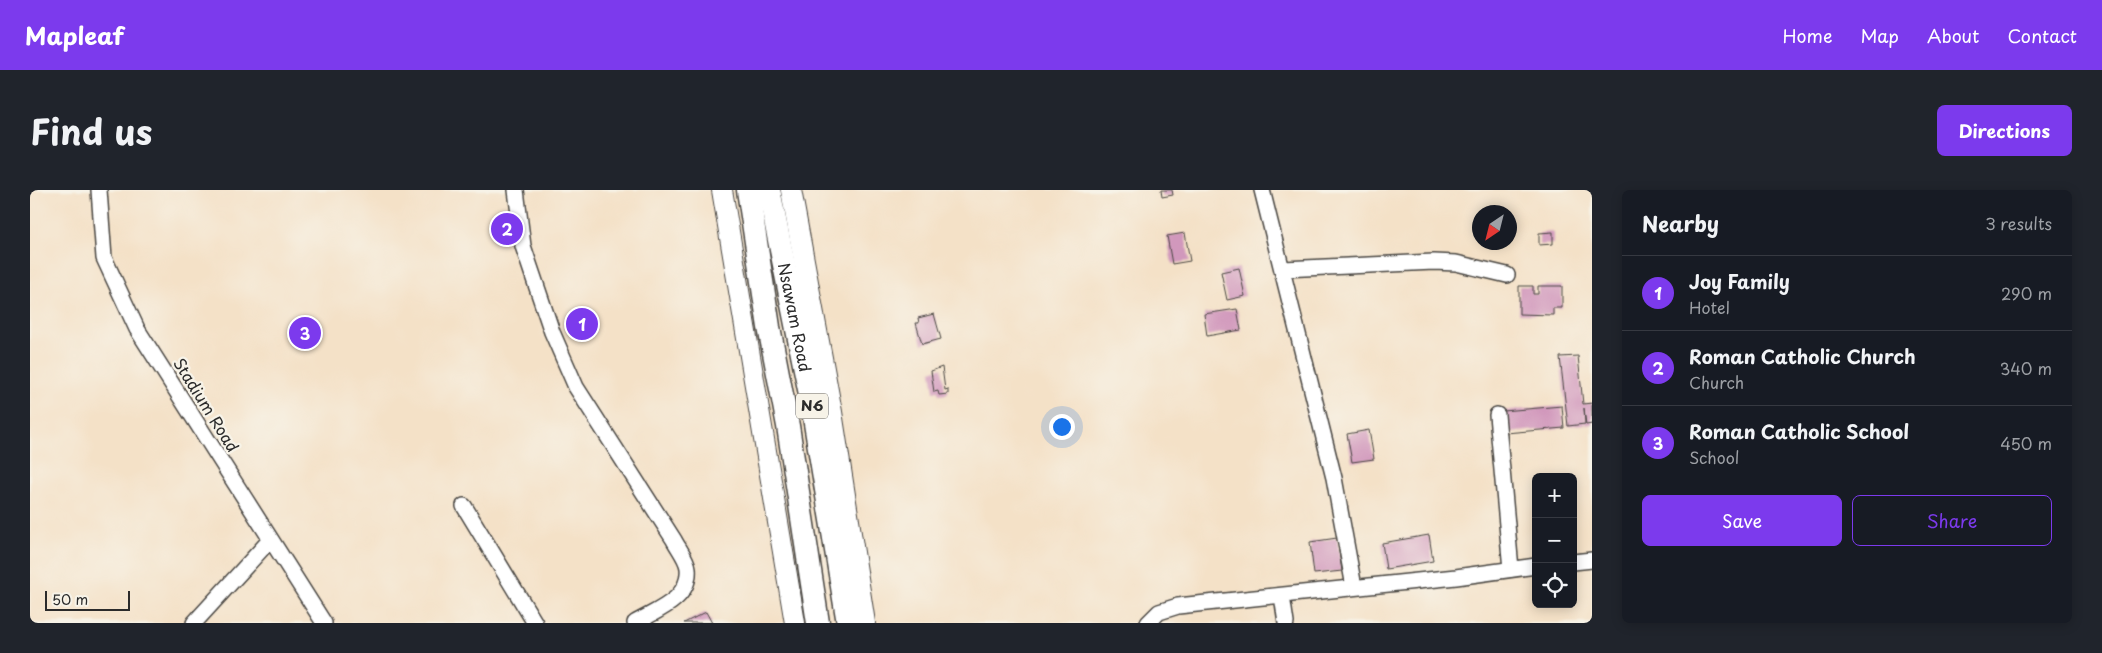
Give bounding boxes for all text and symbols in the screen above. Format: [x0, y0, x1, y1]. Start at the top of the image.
text: Mapleaf [25, 17, 124, 53]
text: Home [1782, 22, 1832, 49]
text: Map [1860, 22, 1899, 49]
text: About [1927, 22, 1979, 49]
text: Contact [2007, 22, 2077, 49]
text: Find us [30, 104, 152, 157]
button: Directions [1937, 105, 2072, 156]
north arrow [1472, 205, 1517, 250]
text: Nearby [1642, 207, 1719, 239]
pin: 2 [491, 210, 523, 248]
text: 3 results [1985, 211, 2052, 235]
street label: Nsawam Road [773, 261, 818, 374]
text: Joy Family [1689, 267, 1790, 295]
text: 1 [1654, 281, 1662, 305]
text: 290 m [2001, 281, 2052, 305]
text: Hotel [1689, 295, 1730, 319]
pin: 1 [566, 305, 598, 343]
pin: 3 [289, 314, 321, 352]
text: Roman Catholic Church [1689, 342, 1916, 370]
street label: Stadium Road [168, 353, 245, 456]
text: 2 [1652, 356, 1664, 380]
text: 340 m [2000, 356, 2052, 380]
text: Church [1689, 370, 1744, 394]
road number: N6 [796, 394, 828, 418]
your location [1049, 414, 1075, 440]
text: Roman Catholic School [1689, 417, 1909, 445]
text: 3 [1653, 431, 1663, 455]
text: 450 m [2000, 431, 2052, 455]
text: School [1689, 445, 1739, 469]
map controls [1532, 473, 1577, 608]
button: + [1532, 473, 1577, 518]
button: Save [1642, 495, 1842, 546]
button: Share [1852, 495, 2052, 546]
button: − [1532, 518, 1577, 563]
button: locate [1532, 563, 1577, 608]
scale bar [45, 588, 130, 611]
text: 50 m [52, 589, 88, 610]

